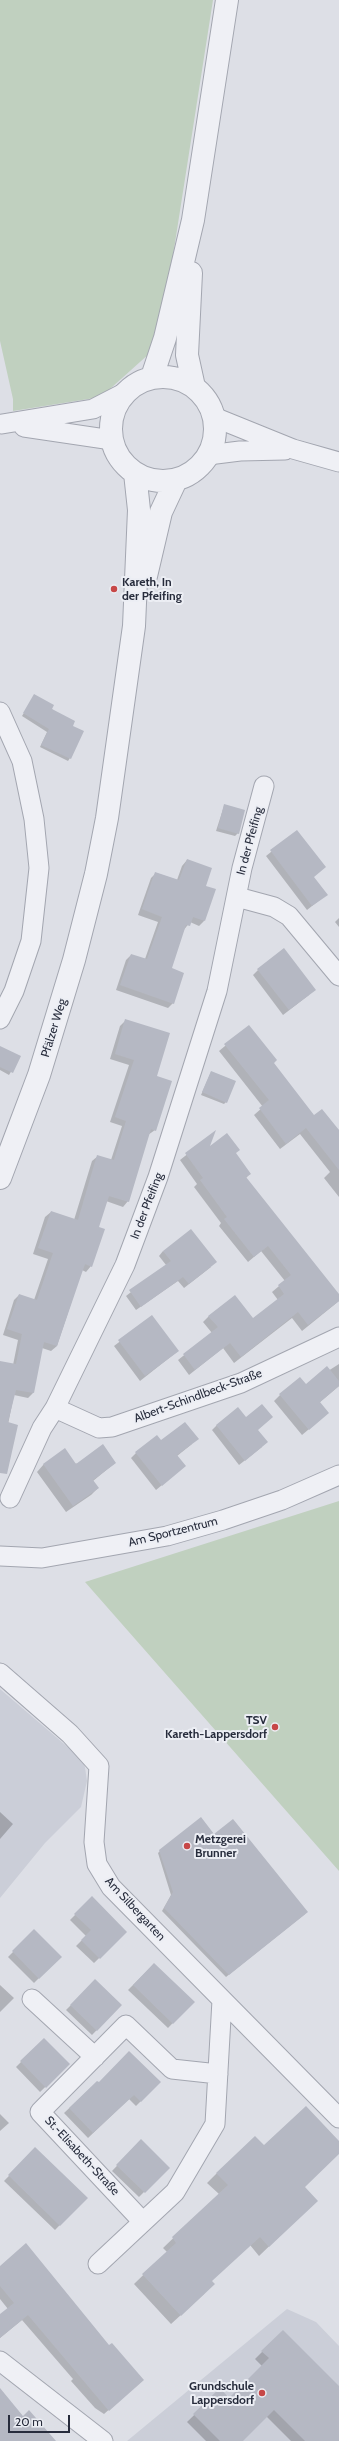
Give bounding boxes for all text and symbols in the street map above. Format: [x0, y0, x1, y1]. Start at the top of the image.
place label: Kareth, In der Pfeifing [122, 575, 182, 603]
marker: Kareth, In der Pfeifing [109, 584, 119, 594]
street label: In der Pfeifing [234, 805, 266, 877]
street label: Pfälzer Weg [38, 997, 70, 1059]
street label: In der Pfeifing [128, 1171, 166, 1241]
street label: Albert-Schindlbeck-Straße [132, 1366, 264, 1426]
street label: Am Sportzentrum [127, 1514, 219, 1550]
place label: TSV Kareth-Lappersdorf [165, 1713, 267, 1741]
marker: TSV Kareth-Lappersdorf [270, 1722, 280, 1732]
place label: Metzgerei Brunner [195, 1832, 246, 1860]
marker: Metzgerei Brunner [182, 1841, 192, 1851]
street label: Am Silbergarten [102, 1874, 168, 1944]
street label: St.-Elisabeth-Straße [42, 2113, 122, 2199]
place label: Grundschule Lappersdorf [189, 2379, 254, 2407]
marker: Grundschule Lappersdorf [257, 2388, 267, 2398]
scale bar [10, 2407, 72, 2433]
text: 20 m [15, 2414, 43, 2429]

